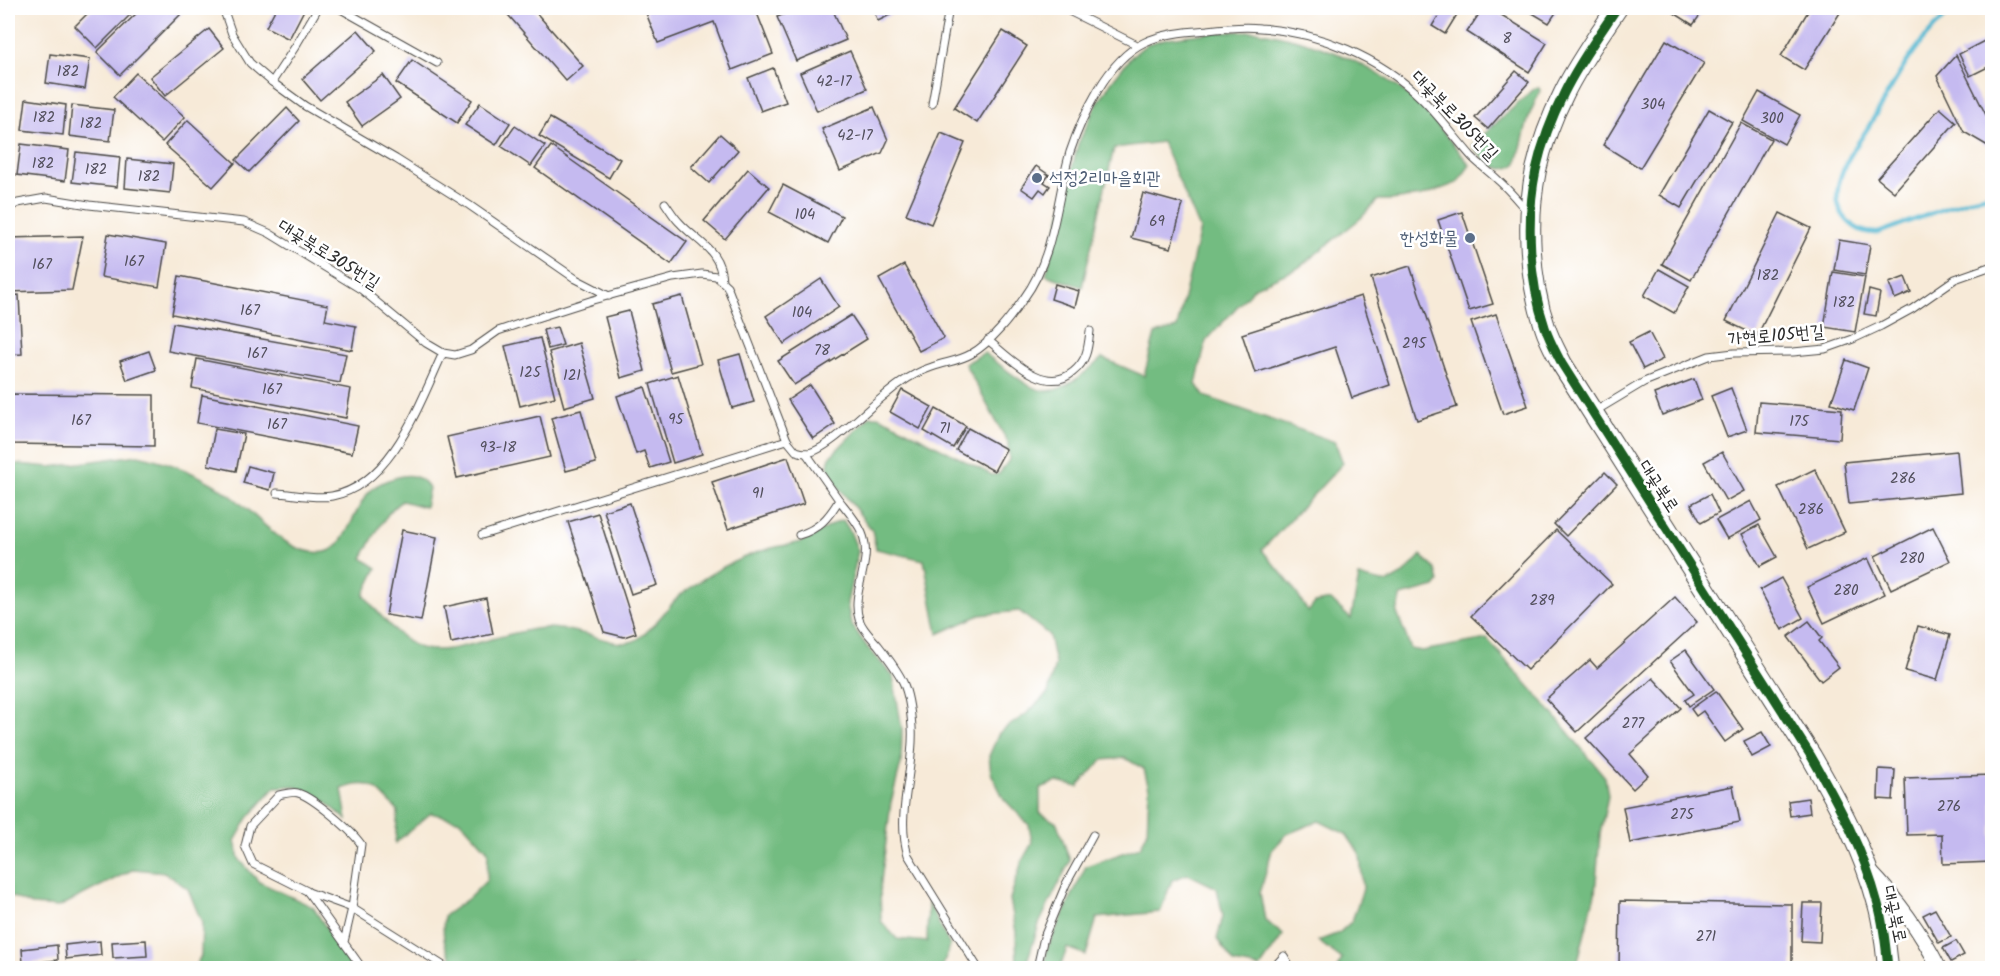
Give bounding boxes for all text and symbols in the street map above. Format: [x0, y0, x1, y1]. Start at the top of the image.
house number: 8 [1502, 27, 1512, 51]
house number: 182 [57, 60, 79, 84]
street label: 대곶북로305번길 [1403, 64, 1505, 168]
house number: 42-17 [816, 70, 853, 94]
house number: 304 [1641, 93, 1665, 117]
house number: 182 [33, 106, 55, 130]
house number: 300 [1760, 107, 1784, 131]
house number: 182 [80, 112, 102, 136]
house number: 42-17 [837, 124, 874, 148]
house number: 182 [32, 152, 54, 176]
house number: 182 [85, 158, 107, 182]
house number: 182 [138, 165, 160, 189]
place label: 석정2리마을회관 [1049, 165, 1161, 194]
marker: 석정2리마을회관 [1030, 171, 1044, 185]
house number: 104 [795, 203, 815, 227]
house number: 69 [1149, 210, 1166, 234]
street label: 대곶북로305번길 [271, 212, 385, 299]
place label: 한성화물 [1400, 225, 1458, 254]
marker: 한성화물 [1463, 231, 1477, 245]
house number: 167 [124, 250, 145, 274]
house number: 167 [32, 253, 53, 277]
house number: 182 [1757, 264, 1779, 288]
house number: 182 [1833, 291, 1855, 315]
house number: 167 [240, 299, 261, 323]
house number: 104 [792, 301, 812, 325]
street label: 가현로105번길 [1727, 318, 1826, 355]
house number: 295 [1402, 332, 1427, 356]
house number: 78 [814, 339, 831, 363]
house number: 167 [247, 342, 268, 366]
house number: 125 [519, 361, 542, 385]
house number: 121 [563, 364, 581, 388]
house number: 167 [262, 378, 283, 402]
house number: 95 [668, 408, 685, 432]
house number: 167 [71, 409, 92, 433]
house number: 175 [1789, 410, 1810, 434]
house number: 167 [267, 413, 288, 437]
house number: 71 [939, 417, 951, 441]
house number: 93-18 [480, 436, 517, 460]
street label: 대곶북로 [1630, 455, 1686, 519]
house number: 286 [1890, 467, 1916, 491]
house number: 91 [752, 482, 764, 506]
house number: 286 [1798, 498, 1824, 522]
house number: 280 [1899, 547, 1925, 571]
house number: 280 [1833, 579, 1859, 603]
house number: 289 [1529, 589, 1555, 613]
house number: 277 [1622, 712, 1645, 736]
house number: 276 [1937, 795, 1961, 819]
house number: 275 [1670, 803, 1695, 827]
street label: 대곶북로 [1873, 883, 1914, 946]
house number: 271 [1696, 925, 1716, 949]

